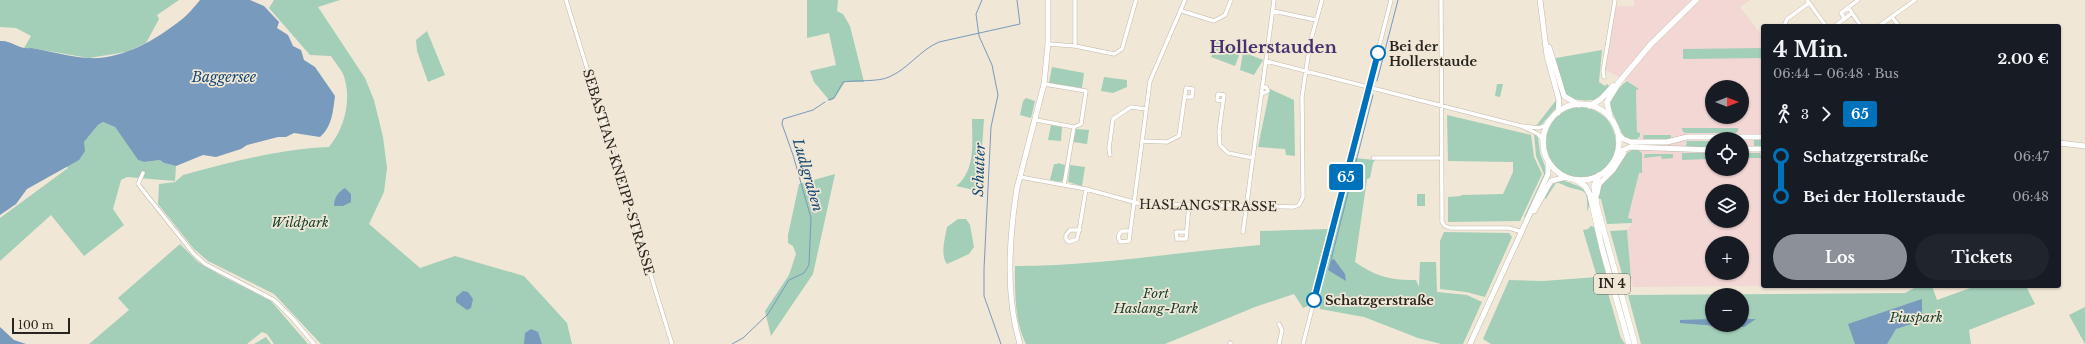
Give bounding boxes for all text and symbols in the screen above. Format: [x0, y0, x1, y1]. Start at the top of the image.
text: 4 Min. [1773, 36, 1848, 63]
district label: Hollerstauden [1209, 37, 1337, 58]
place label: Bei der Hollerstaude [1389, 38, 1478, 70]
marker: Bei der Hollerstaude [1370, 45, 1386, 61]
text: 2.00 € [1998, 49, 2049, 68]
text: 06:44 – 06:48 · Bus [1773, 65, 1899, 82]
street label: SEBASTIAN-KNEIPP-STRASSE [579, 67, 658, 277]
water label: Baggersee [191, 68, 257, 86]
north arrow [1705, 80, 1749, 124]
map controls [1705, 80, 1749, 332]
icon: walk [1773, 103, 1795, 125]
icon: forward [1815, 103, 1837, 125]
text: 65 [1851, 105, 1869, 123]
text: 3 [1801, 106, 1809, 123]
button: locate [1705, 132, 1749, 176]
water label: Ludlgraben [789, 135, 827, 214]
water label: Schutter [969, 142, 989, 197]
text: Schatzgerstraße [1803, 147, 1929, 166]
text: 06:47 [2014, 148, 2049, 165]
line badge: 65 [1328, 164, 1364, 190]
text: 65 [1337, 168, 1355, 186]
button: layers [1705, 184, 1749, 228]
text: Bei der Hollerstaude [1803, 187, 1965, 206]
text: 06:48 [2012, 188, 2049, 205]
street label: HASLANGSTRASSE [1139, 196, 1277, 215]
park label: Wildpark [271, 214, 329, 231]
button: Los [1773, 234, 1907, 280]
button: Tickets [1915, 234, 2049, 280]
button: + [1705, 236, 1749, 280]
road number: IN 4 [1594, 274, 1630, 294]
park label: Fort Haslang-Park [1113, 285, 1199, 317]
button: − [1705, 288, 1749, 332]
marker: Schatzgerstraße [1306, 292, 1322, 308]
place label: Schatzgerstraße [1325, 292, 1434, 309]
park label: Piuspark [1888, 309, 1943, 326]
scale bar [12, 316, 70, 335]
text: 100 m [18, 318, 54, 332]

